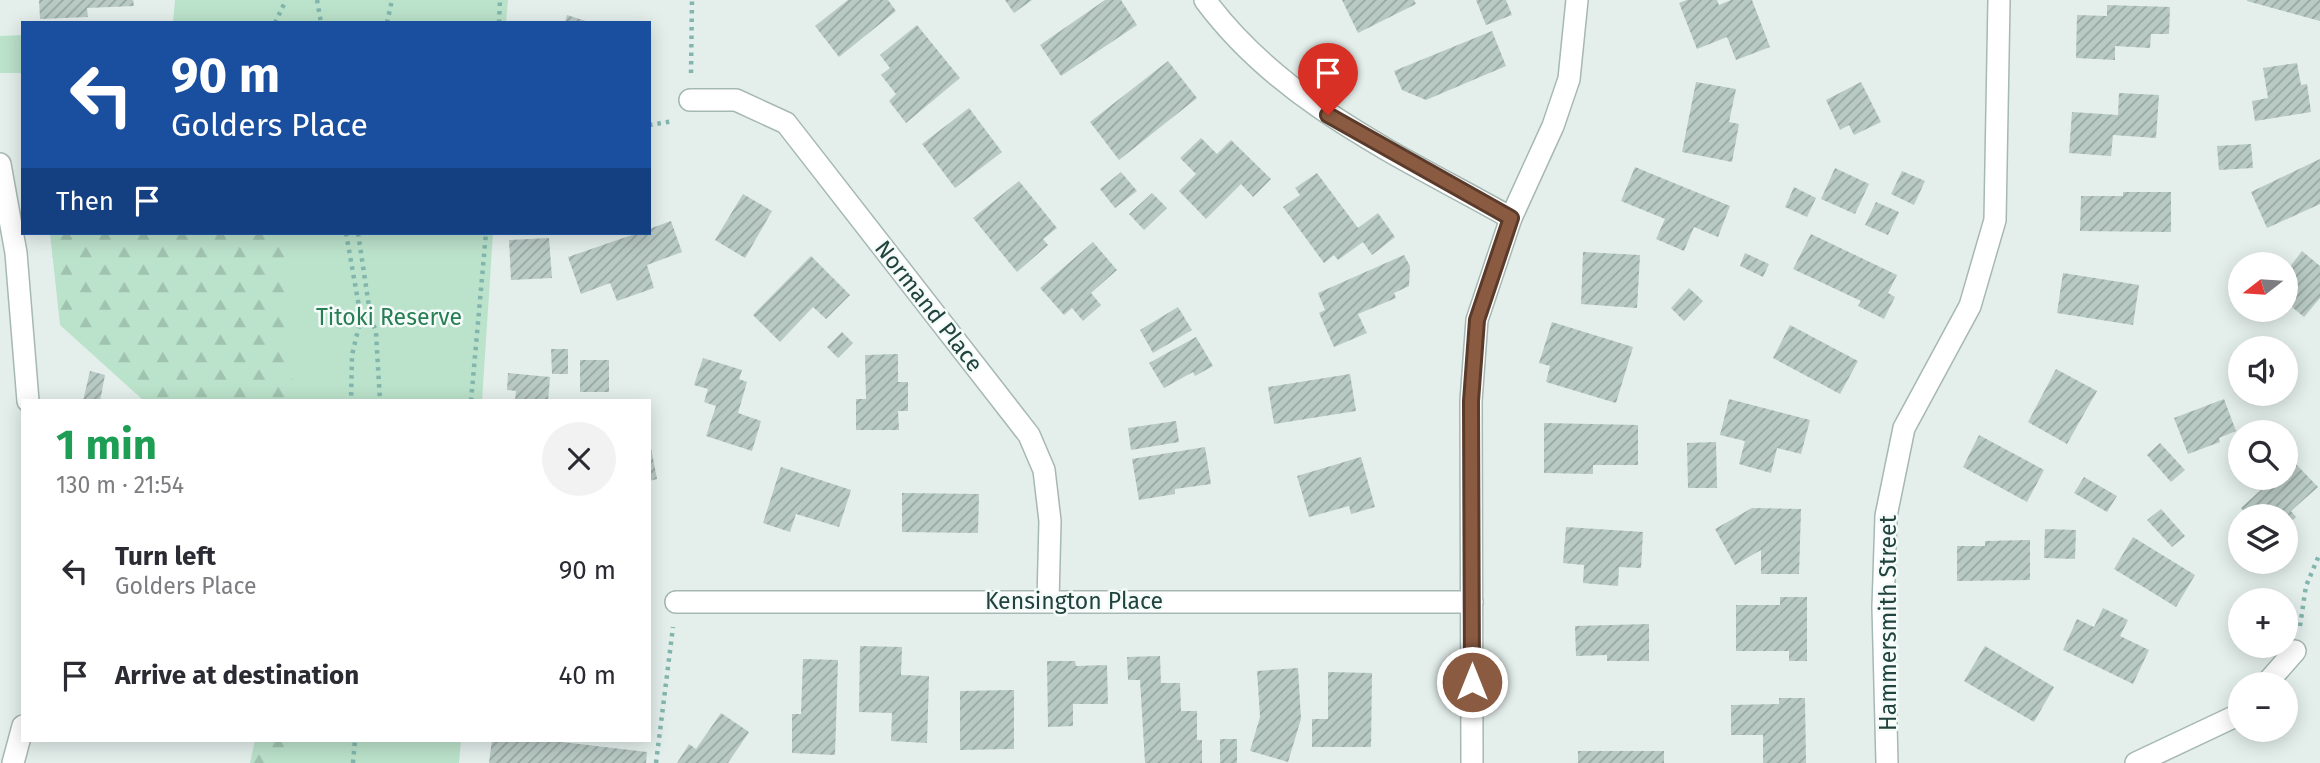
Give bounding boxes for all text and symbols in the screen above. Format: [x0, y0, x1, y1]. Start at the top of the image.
pin [1298, 43, 1358, 115]
text: 90 m [171, 46, 280, 105]
icon: left [56, 49, 147, 140]
icon: arrive [1309, 54, 1347, 92]
text: Golders Place [171, 106, 368, 144]
icon: arrive [128, 182, 166, 220]
text: Then [56, 186, 114, 217]
street label: Normand Place [869, 235, 989, 377]
north arrow [2228, 252, 2298, 322]
map controls [2228, 252, 2298, 742]
park label: Titoki Reserve [316, 303, 462, 331]
button: sound [2228, 336, 2298, 406]
text: 1 min [56, 420, 157, 470]
button: search [2228, 420, 2298, 490]
button: close [542, 422, 616, 496]
text: 130 m · 21:54 [56, 471, 184, 499]
button: layers [2228, 504, 2298, 574]
street label: Hammersmith Street [1874, 514, 1902, 731]
text: Turn left [115, 541, 216, 572]
icon: left [56, 552, 94, 590]
text: 90 m [559, 555, 616, 586]
text: Golders Place [115, 572, 257, 600]
street label: Kensington Place [985, 587, 1163, 615]
button: + [2228, 588, 2298, 658]
position arrow [1435, 645, 1509, 719]
icon: arrive [56, 657, 94, 695]
text: Arrive at destination [115, 660, 359, 691]
text: 40 m [558, 660, 616, 691]
button: − [2228, 672, 2298, 742]

